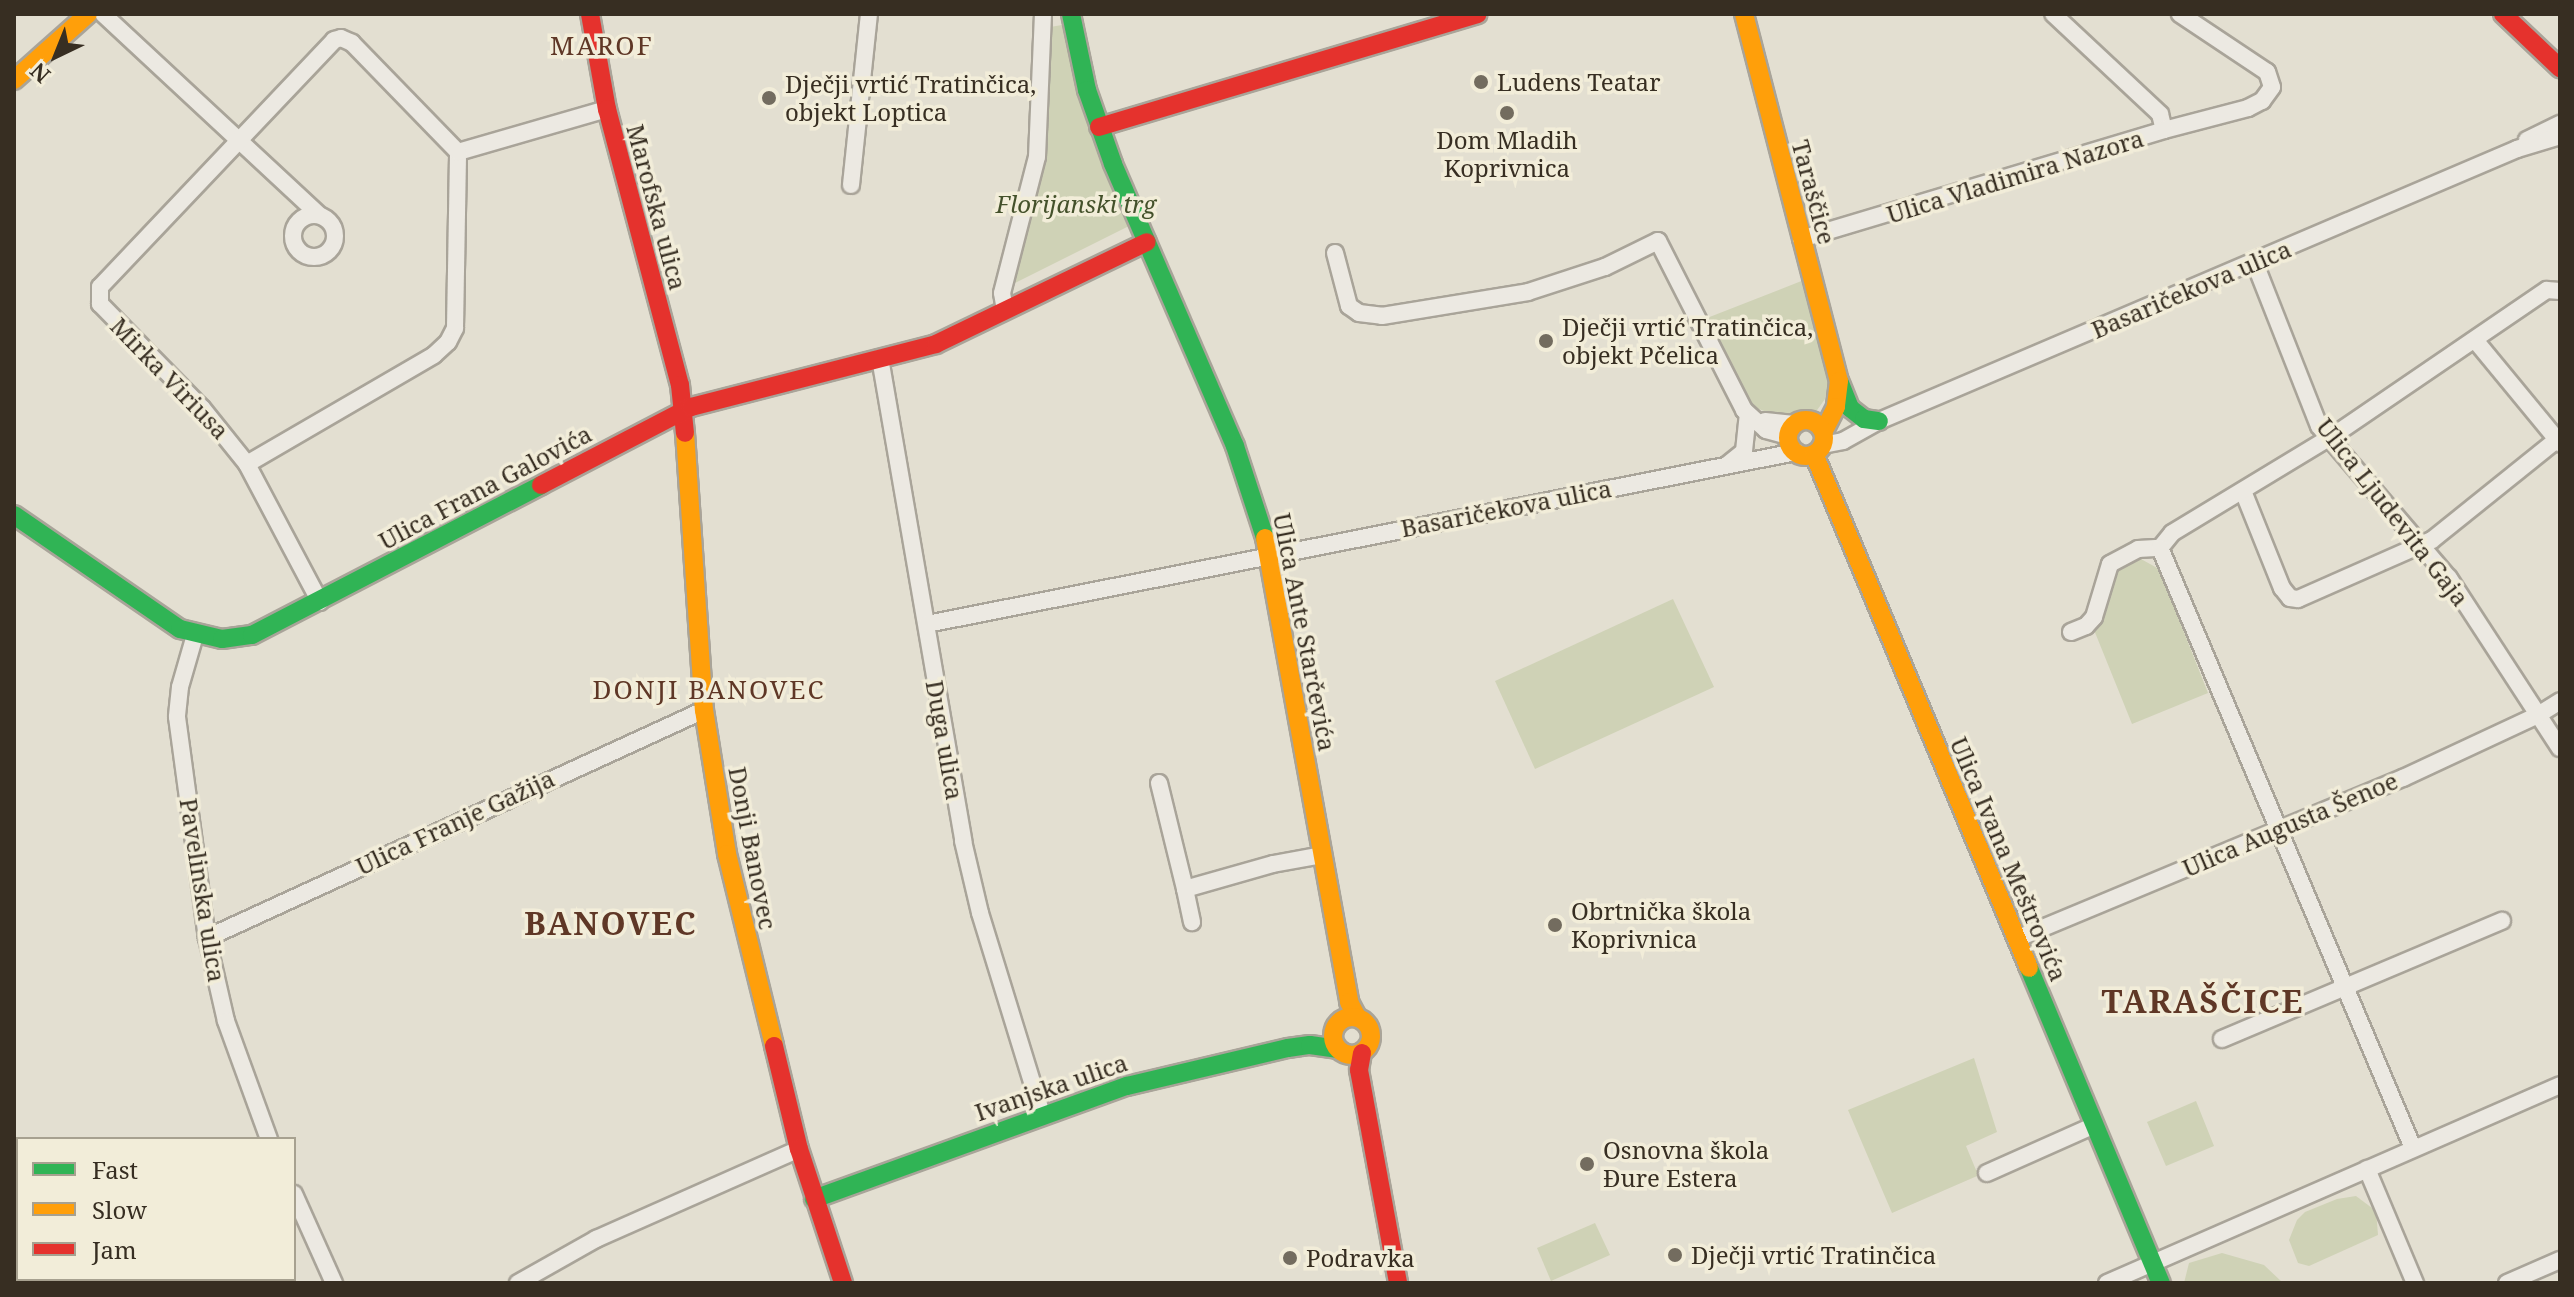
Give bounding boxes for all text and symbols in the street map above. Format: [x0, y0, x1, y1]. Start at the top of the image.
north arrow [16, 16, 96, 96]
district label: MAROF [550, 30, 654, 62]
text: N [23, 57, 56, 90]
place label: Ludens Teatar [1497, 68, 1660, 96]
place label: Dječji vrtić Tratinčica, objekt Loptica [785, 70, 1036, 126]
marker: Ludens Teatar [1472, 73, 1490, 91]
marker: Dječji vrtić Tratinčica, objekt Loptica [760, 89, 778, 107]
marker: Dom Mladih Koprivnica [1498, 104, 1516, 122]
street label: Marofska ulica [621, 121, 693, 293]
street label: Ulica Vladimira Nazora [1883, 123, 2147, 229]
place label: Dom Mladih Koprivnica [1436, 126, 1578, 182]
street label: Taraščice [1786, 137, 1842, 247]
park label: Florijanski trg [996, 190, 1156, 218]
street label: Basaričekova ulica [2087, 234, 2295, 344]
street label: Mirka Viriusa [105, 311, 235, 445]
place label: Dječji vrtić Tratinčica, objekt Pčelica [1562, 313, 1813, 369]
marker: Dječji vrtić Tratinčica, objekt Pčelica [1537, 332, 1555, 350]
street label: Ulica Ljudevita Gaja [2311, 413, 2475, 611]
street label: Ulica Frana Galovića [374, 419, 596, 555]
street label: Basaričekova ulica [1398, 473, 1614, 543]
street label: Ulica Ante Starčevića [1268, 511, 1342, 753]
district label: DONJI BANOVEC [593, 674, 825, 706]
street label: Duga ulica [920, 678, 970, 802]
street label: Ulica Ivana Meštrovića [1945, 733, 2073, 985]
street label: Ulica Franje Gažija [351, 763, 559, 881]
street label: Donji Banovec [723, 764, 783, 932]
street label: Ulica Augusta Šenoe [2178, 766, 2402, 882]
street label: Pavelinska ulica [174, 796, 232, 984]
place label: Obrtnička škola Koprivnica [1571, 897, 1751, 953]
district label: BANOVEC [524, 904, 698, 942]
marker: Obrtnička škola Koprivnica [1546, 916, 1564, 934]
district label: TARAŠČICE [2101, 982, 2305, 1020]
street label: Ivanjska ulica [971, 1047, 1131, 1127]
place label: Osnovna škola Đure Estera [1603, 1136, 1769, 1192]
legend [16, 1137, 296, 1281]
text: Fast [92, 1153, 138, 1186]
marker: Osnovna škola Đure Estera [1578, 1155, 1596, 1173]
text: Slow [92, 1193, 147, 1226]
text: Jam [92, 1233, 137, 1266]
place label: Dječji vrtić Tratinčica [1691, 1241, 1936, 1269]
place label: Podravka [1306, 1244, 1415, 1272]
marker: Dječji vrtić Tratinčica [1666, 1246, 1684, 1264]
marker: Podravka [1281, 1249, 1299, 1267]

